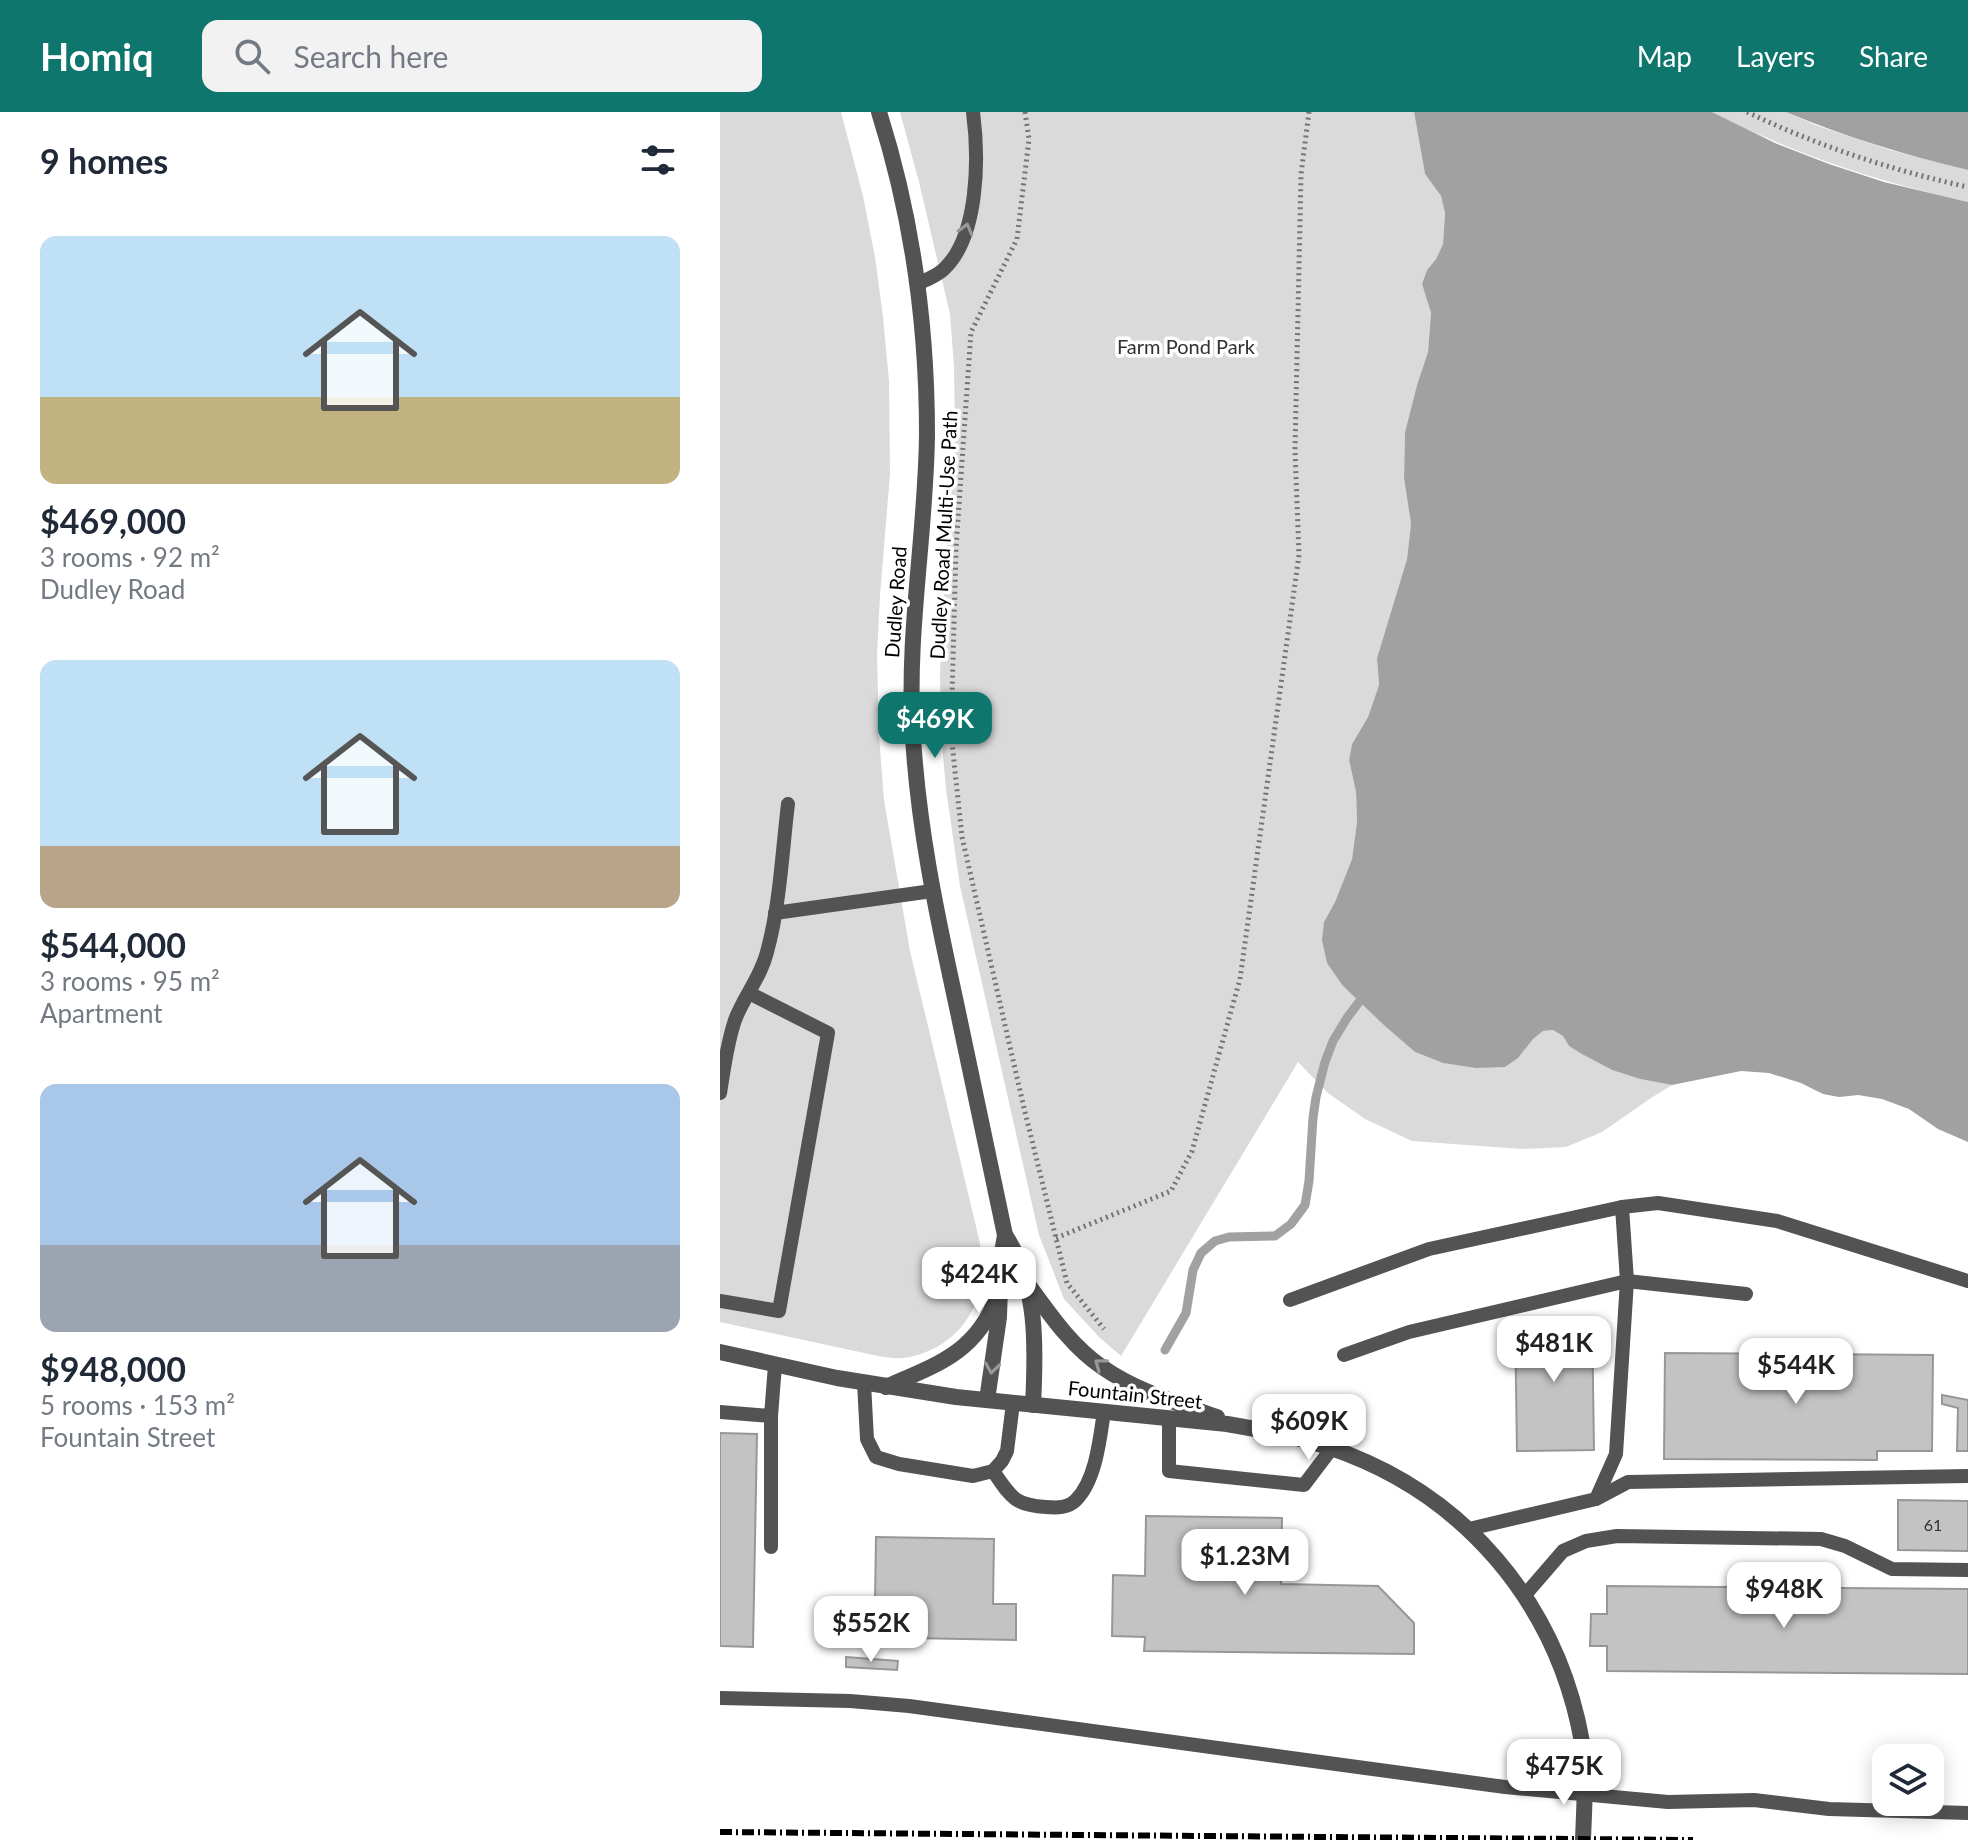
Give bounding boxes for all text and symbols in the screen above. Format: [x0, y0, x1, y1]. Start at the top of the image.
search box [202, 20, 762, 92]
text: Homiq [40, 33, 154, 79]
icon: search [230, 34, 274, 78]
text: Search here [294, 38, 448, 74]
text: Map [1637, 39, 1692, 73]
text: Layers [1736, 39, 1815, 73]
text: Share [1859, 39, 1928, 73]
icon: filters [636, 138, 680, 182]
text: 9 homes [40, 140, 168, 181]
one-way arrow [956, 222, 973, 236]
icon: home [288, 288, 432, 432]
park label: Farm Pond Park [1117, 334, 1256, 358]
street label: Dudley Road Multi-Use Path [924, 410, 962, 660]
text: $469,000 [40, 500, 186, 541]
text: 3 rooms · 92 m² [40, 541, 220, 573]
street label: Dudley Road [879, 545, 911, 658]
text: Dudley Road [40, 573, 185, 605]
pin: $469K [879, 692, 991, 760]
text: $469K [896, 702, 974, 734]
icon: home [288, 712, 432, 856]
text: $544,000 [40, 924, 186, 965]
text: 3 rooms · 95 m² [40, 965, 220, 997]
text: Apartment [40, 997, 163, 1029]
icon: home [288, 1136, 432, 1280]
pin: $424K [923, 1247, 1035, 1315]
text: $424K [940, 1257, 1018, 1289]
pin: $481K [1498, 1316, 1610, 1384]
text: $481K [1515, 1326, 1593, 1358]
pin: $544K [1740, 1338, 1852, 1406]
text: $948,000 [40, 1348, 186, 1389]
text: $544K [1757, 1348, 1835, 1380]
one-way arrow [1095, 1360, 1109, 1374]
one-way arrow [984, 1361, 1001, 1375]
street label: Fountain Street [1067, 1375, 1203, 1413]
text: 5 rooms · 153 m² [40, 1389, 235, 1421]
pin: $609K [1253, 1394, 1365, 1462]
text: $609K [1270, 1404, 1348, 1436]
text: Fountain Street [40, 1421, 215, 1453]
house number: 61 [1924, 1515, 1942, 1534]
pin: $1.23M [1180, 1529, 1310, 1597]
text: $1.23M [1199, 1539, 1291, 1571]
pin: $948K [1728, 1562, 1840, 1630]
text: $948K [1745, 1572, 1823, 1604]
pin: $552K [815, 1596, 927, 1664]
text: $552K [832, 1606, 910, 1638]
pin: $475K [1508, 1739, 1620, 1807]
map controls [1872, 1744, 1944, 1816]
button: layers [1872, 1744, 1944, 1816]
text: $475K [1525, 1749, 1603, 1781]

